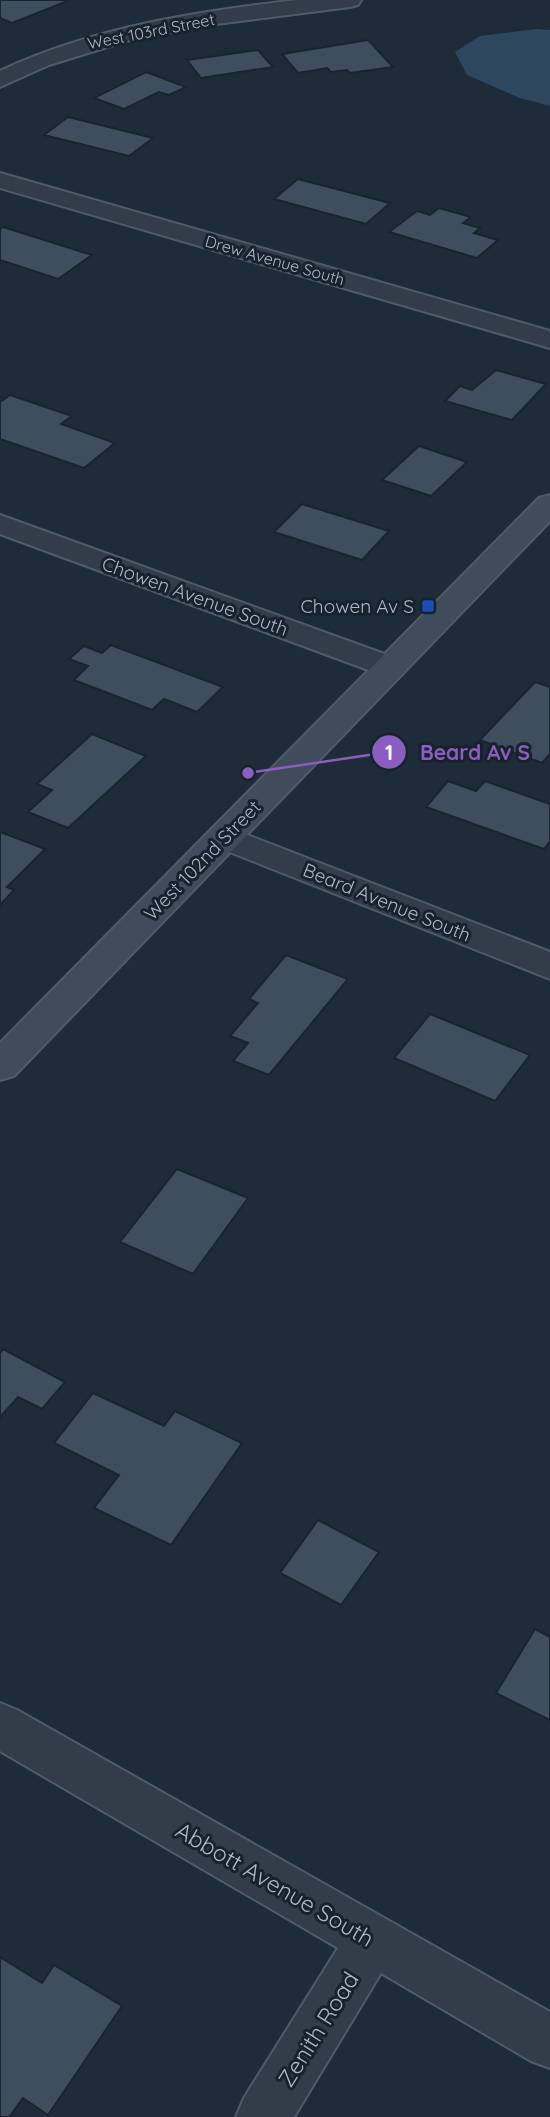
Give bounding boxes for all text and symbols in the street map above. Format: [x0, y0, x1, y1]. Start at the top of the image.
street label: West 103rd Street [86, 9, 216, 53]
street label: Drew Avenue South [203, 231, 347, 289]
street label: Chowen Avenue South [99, 551, 291, 641]
place label: Chowen Av S [300, 594, 414, 618]
marker: Chowen Av S [420, 598, 436, 614]
callout: Beard Av S [371, 731, 544, 773]
text: 1 [385, 739, 393, 765]
text: Beard Av S [420, 739, 530, 765]
street label: West 102nd Street [139, 795, 265, 925]
street label: Beard Avenue South [300, 857, 474, 947]
street label: Abbott Avenue South [171, 1815, 379, 1953]
street label: Zenith Road [271, 1966, 365, 2092]

